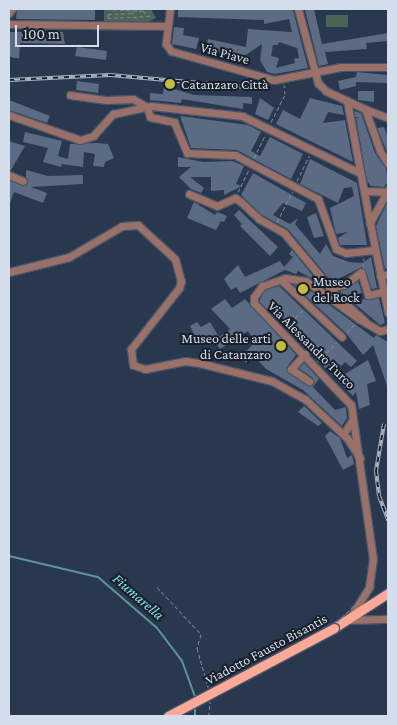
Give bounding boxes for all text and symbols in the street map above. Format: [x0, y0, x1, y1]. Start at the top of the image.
scale bar [18, 15, 101, 47]
text: 100 m [23, 26, 60, 42]
street label: Via Piave [199, 38, 251, 68]
place label: Catanzaro Città [181, 76, 268, 92]
marker: Catanzaro Città [163, 77, 177, 91]
place label: Museo del Rock [313, 273, 360, 306]
marker: Museo del Rock [297, 283, 309, 295]
street label: Via Alessandro Turco [265, 298, 359, 392]
place label: Museo delle arti di Catanzaro [181, 330, 271, 362]
marker: Museo delle arti di Catanzaro [275, 340, 287, 352]
water label: Fiumarella [109, 570, 167, 624]
street label: Viadotto Fausto Bisantis [202, 610, 330, 688]

